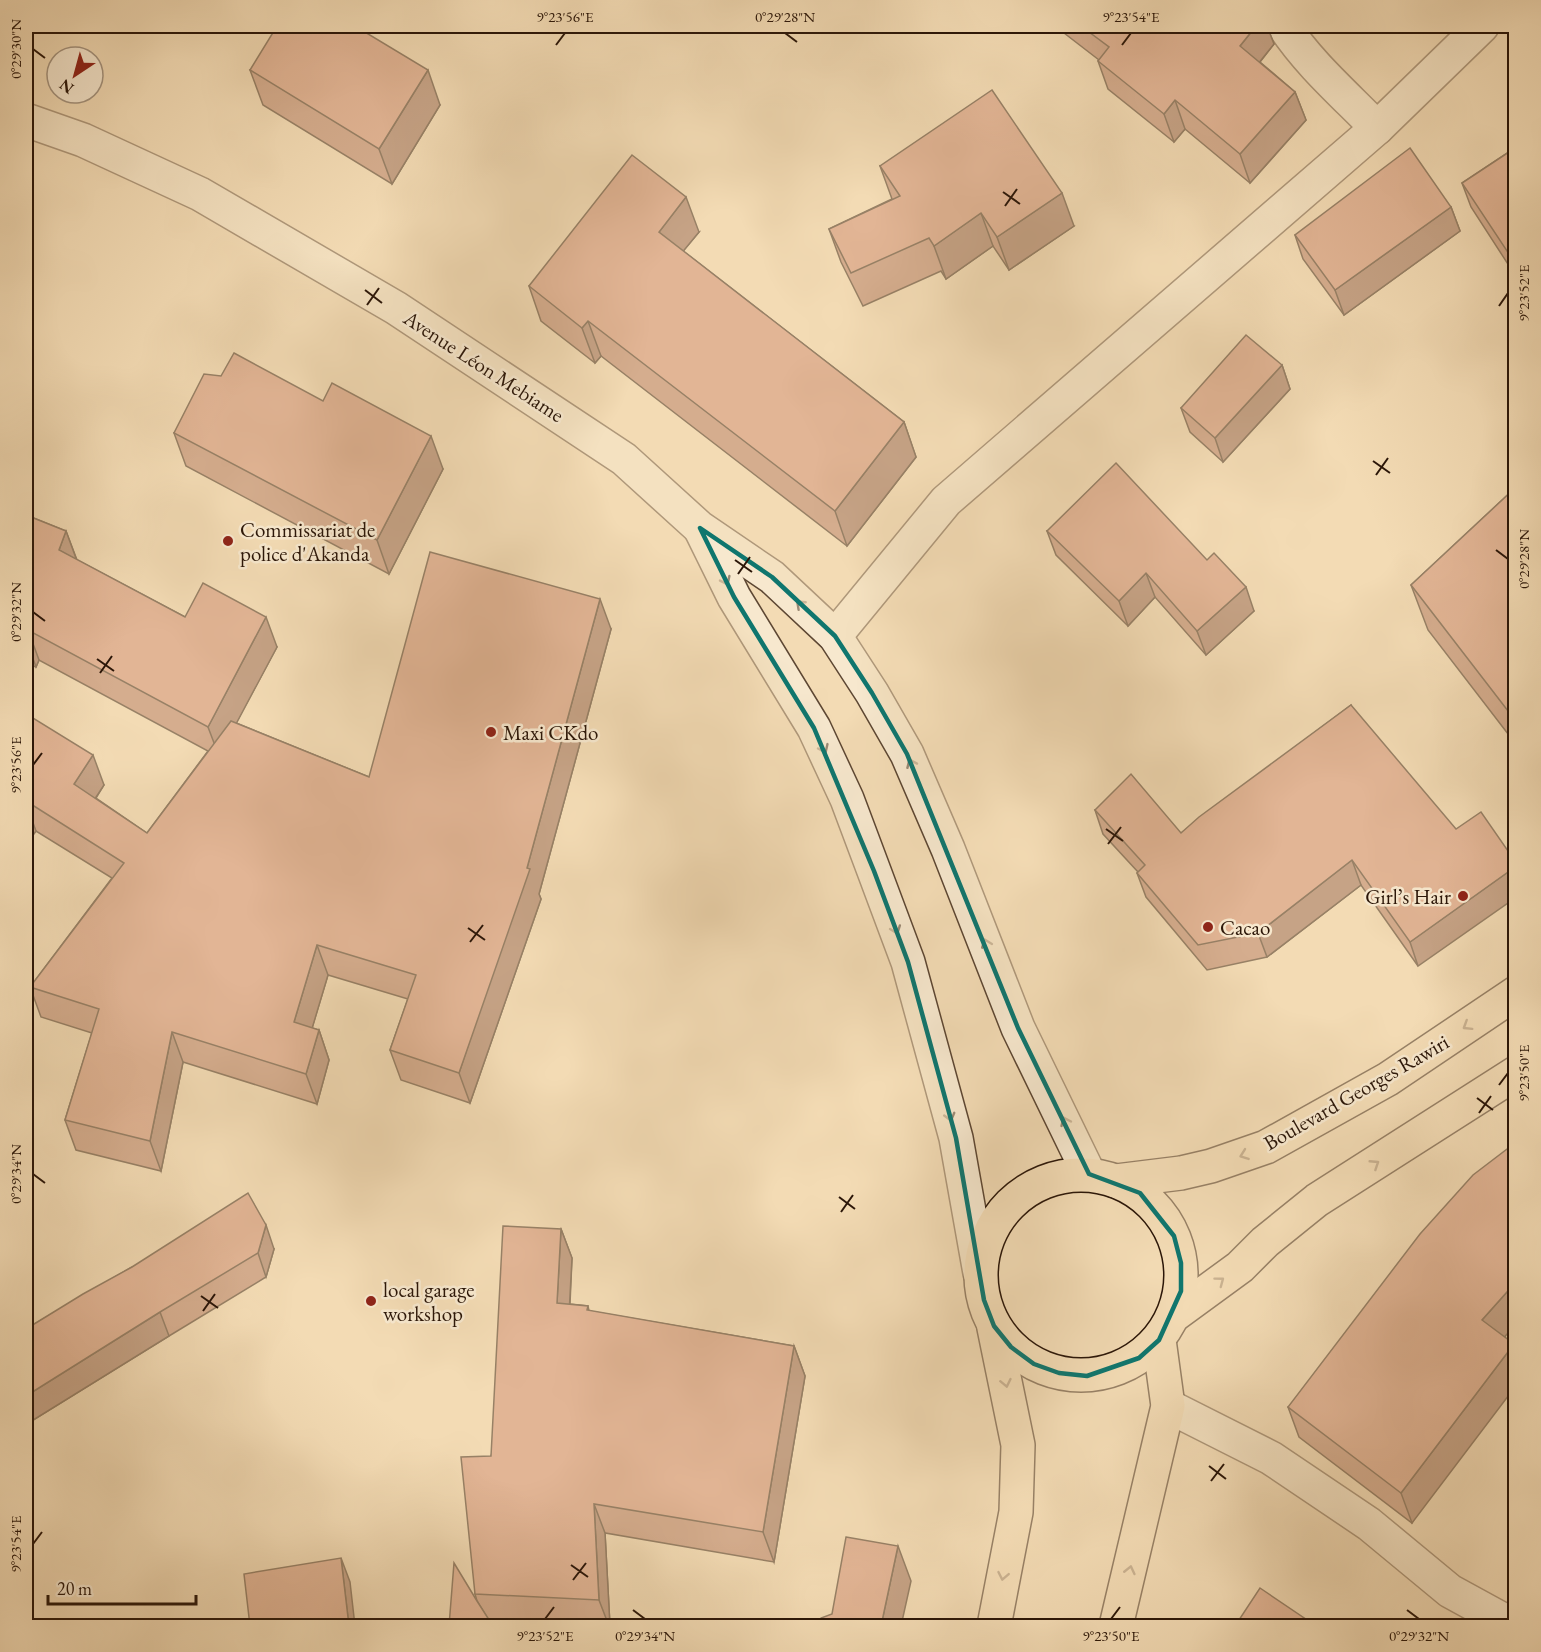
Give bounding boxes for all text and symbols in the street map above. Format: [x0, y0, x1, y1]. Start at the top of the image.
text: 9°23'56"E [537, 7, 594, 26]
text: 0°29'28"N [755, 7, 815, 26]
text: 9°23'54"E [1103, 7, 1160, 26]
text: 0°29'30"N [6, 19, 25, 79]
north arrow [45, 45, 105, 105]
text: N [55, 74, 78, 99]
text: 9°23'52"E [1514, 264, 1533, 321]
street label: Avenue Léon Mebiame [398, 303, 569, 428]
place label: Commissariat de police d'Akanda [240, 516, 375, 567]
text: 0°29'28"N [1514, 529, 1533, 589]
marker: Commissariat de police d'Akanda [221, 534, 235, 548]
one-way arrow [718, 574, 730, 585]
text: 0°29'32"N [6, 582, 25, 642]
one-way arrow [797, 600, 807, 611]
place label: Maxi CKdo [503, 719, 599, 746]
marker: Maxi CKdo [484, 725, 498, 739]
text: 9°23'56"E [6, 736, 25, 793]
one-way arrow [816, 743, 828, 754]
one-way arrow [906, 758, 918, 769]
place label: Girl’s Hair [1365, 883, 1451, 910]
marker: Girl’s Hair [1456, 889, 1470, 903]
place label: Cacao [1220, 914, 1270, 941]
marker: Cacao [1201, 920, 1215, 934]
one-way arrow [889, 924, 901, 935]
one-way arrow [980, 938, 993, 949]
one-way arrow [1463, 1019, 1473, 1031]
street label: Boulevard Georges Rawiri [1258, 1028, 1454, 1156]
text: 9°23'50"E [1514, 1044, 1533, 1101]
one-way arrow [943, 1112, 956, 1122]
one-way arrow [1060, 1117, 1072, 1128]
text: 0°29'34"N [6, 1144, 25, 1204]
one-way arrow [1239, 1148, 1250, 1160]
one-way arrow [1368, 1160, 1379, 1171]
place label: local garage workshop [383, 1276, 475, 1327]
one-way arrow [1213, 1278, 1224, 1289]
marker: local garage workshop [364, 1294, 378, 1308]
one-way arrow [999, 1378, 1012, 1388]
text: 9°23'54"E [6, 1515, 25, 1572]
one-way arrow [1122, 1565, 1135, 1575]
scale bar [48, 1568, 196, 1606]
one-way arrow [997, 1571, 1010, 1581]
text: 20 m [57, 1577, 92, 1600]
text: 9°23'52"E [517, 1626, 574, 1645]
text: 0°29'34"N [615, 1626, 675, 1645]
text: 9°23'50"E [1083, 1626, 1140, 1645]
text: 0°29'32"N [1389, 1626, 1449, 1645]

